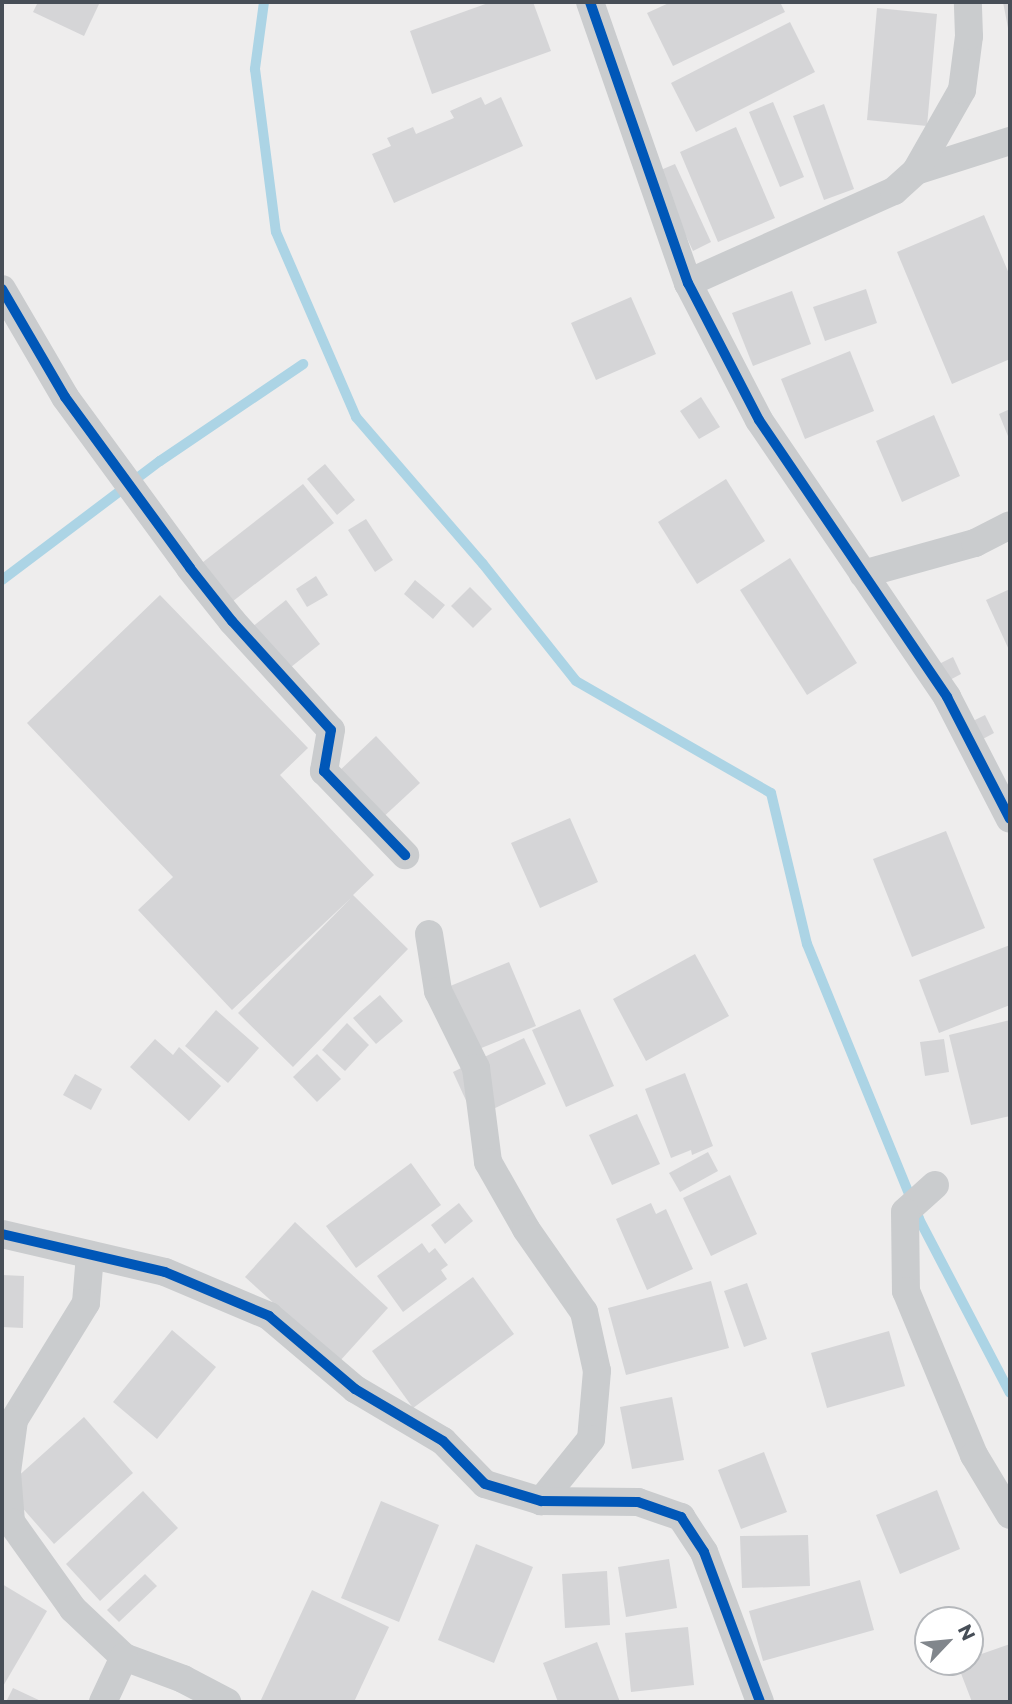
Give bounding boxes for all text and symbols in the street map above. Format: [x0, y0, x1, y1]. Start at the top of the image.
north arrow [914, 1606, 984, 1676]
text: N [953, 1621, 980, 1644]

